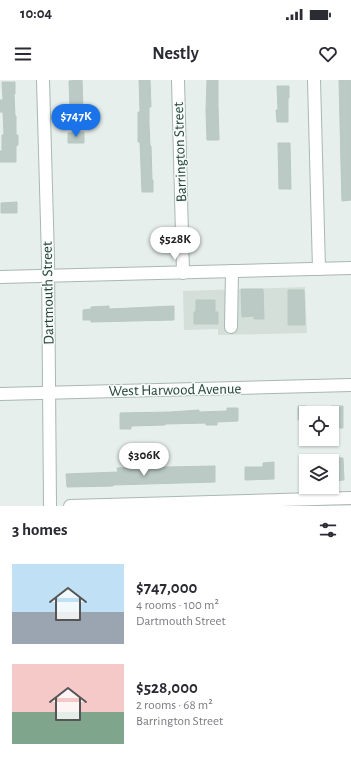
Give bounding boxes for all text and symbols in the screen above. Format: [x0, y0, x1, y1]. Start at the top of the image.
text: 10:04 [20, 6, 52, 21]
icon: menu [12, 43, 34, 65]
icon: heart [317, 43, 339, 65]
text: Nestly [152, 45, 199, 63]
street label: Barrington Street [171, 101, 189, 202]
pin: $747K [48, 104, 104, 138]
text: $747K [60, 110, 92, 123]
pin: $528K [147, 227, 203, 261]
text: $528K [159, 233, 191, 246]
street label: Dartmouth Street [40, 241, 56, 345]
street label: West Harwood Avenue [108, 381, 242, 399]
map controls [299, 406, 339, 494]
button: locate [299, 406, 339, 446]
pin: $306K [116, 443, 172, 477]
text: $306K [128, 449, 160, 462]
button: layers [299, 454, 339, 494]
icon: filters [317, 519, 339, 541]
text: 3 homes [12, 521, 68, 538]
text: $747,000 [136, 579, 197, 596]
icon: home [44, 580, 92, 628]
text: 4 rooms · 100 m² [136, 599, 219, 612]
text: Dartmouth Street [136, 615, 226, 628]
text: $528,000 [136, 679, 198, 696]
icon: home [44, 680, 92, 728]
text: 2 rooms · 68 m² [136, 699, 213, 712]
text: Barrington Street [136, 715, 223, 728]

